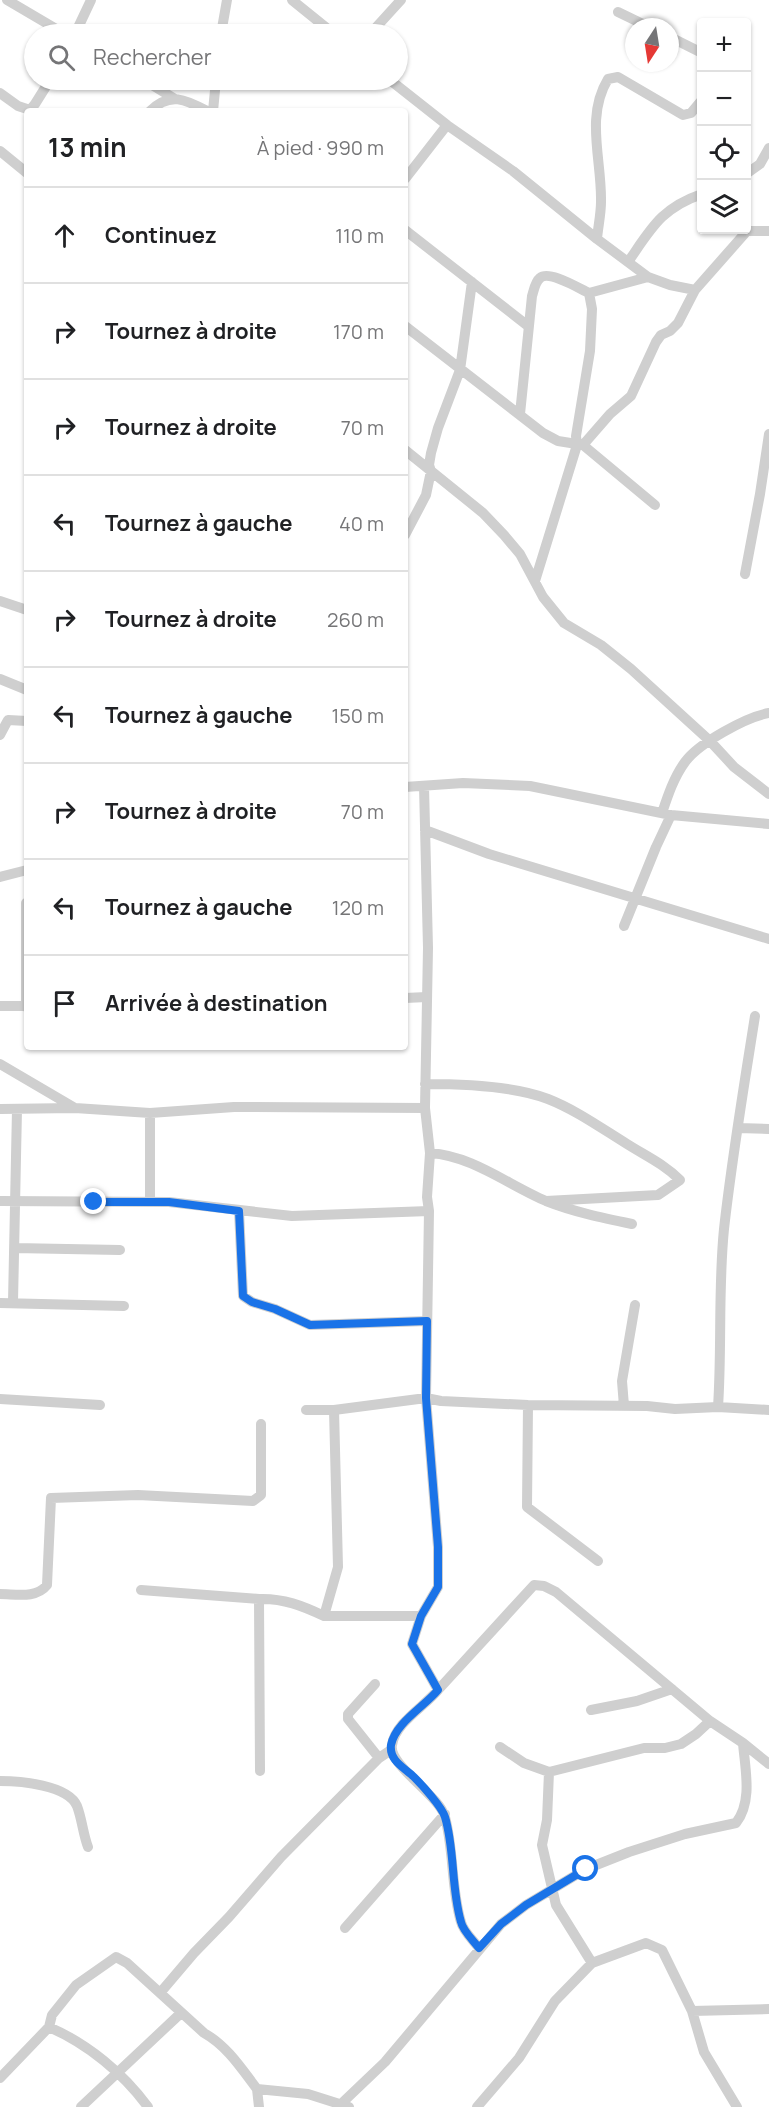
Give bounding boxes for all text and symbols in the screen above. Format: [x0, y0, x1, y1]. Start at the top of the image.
north arrow [625, 18, 679, 72]
map controls [697, 18, 751, 234]
button: + [697, 18, 751, 72]
search box [24, 24, 408, 90]
icon: search [45, 41, 78, 74]
text: Rechercher [93, 42, 212, 72]
button: − [697, 72, 751, 126]
button: locate [697, 126, 751, 180]
text: 13 min [48, 129, 127, 165]
text: À pied · 990 m [257, 134, 384, 161]
button: layers [697, 180, 751, 234]
icon: ahead [48, 219, 81, 252]
text: Continuez [105, 220, 217, 250]
text: 110 m [335, 222, 384, 249]
icon: right [48, 315, 81, 348]
text: Tournez à droite [105, 316, 277, 346]
text: 170 m [333, 318, 384, 345]
icon: right [48, 411, 81, 444]
text: Tournez à droite [105, 412, 277, 442]
text: 70 m [341, 414, 384, 441]
icon: left [48, 507, 81, 540]
text: Tournez à gauche [105, 508, 292, 538]
text: 40 m [339, 510, 384, 537]
icon: right [48, 603, 81, 636]
text: Tournez à droite [105, 604, 277, 634]
text: 260 m [327, 606, 384, 633]
icon: left [48, 699, 81, 732]
text: Tournez à gauche [105, 700, 292, 730]
text: 150 m [331, 702, 384, 729]
icon: right [48, 795, 81, 828]
text: Tournez à droite [105, 796, 277, 826]
text: 70 m [341, 798, 384, 825]
icon: left [48, 891, 81, 924]
text: Tournez à gauche [105, 892, 292, 922]
text: 120 m [332, 894, 384, 921]
icon: arrive [48, 987, 81, 1020]
text: Arrivée à destination [105, 988, 328, 1018]
route end [80, 1188, 106, 1214]
route start [572, 1855, 598, 1881]

